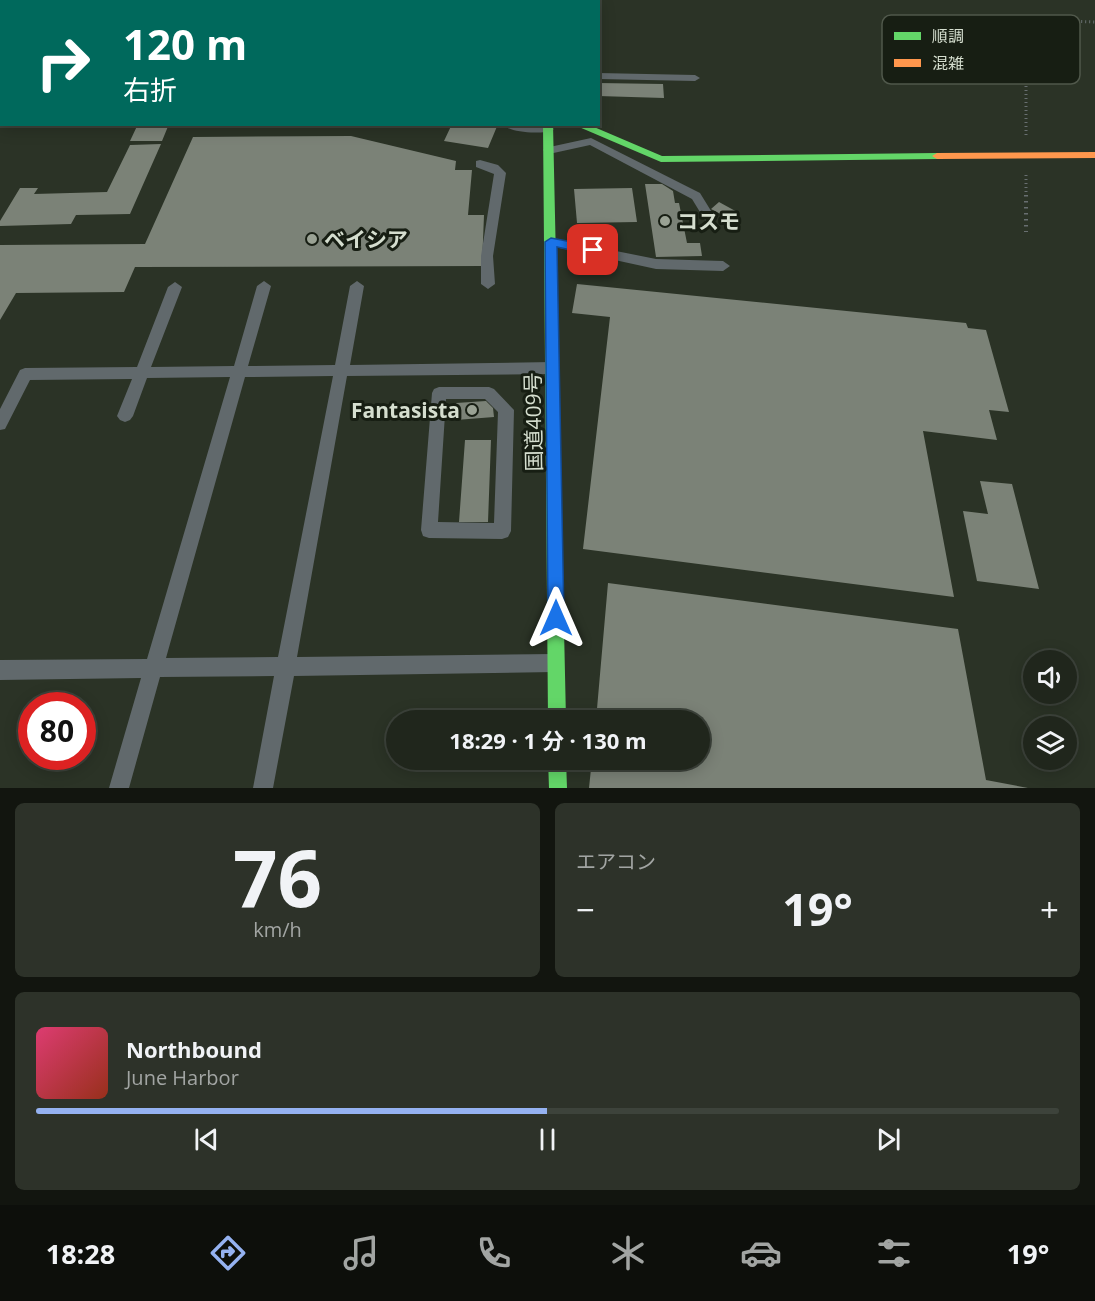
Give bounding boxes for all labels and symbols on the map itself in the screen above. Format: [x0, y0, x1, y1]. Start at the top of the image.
legend [882, 15, 1080, 84]
text: 順調 [932, 25, 964, 47]
text: 混雑 [932, 52, 964, 74]
place label: コスモ [677, 207, 740, 235]
marker: コスモ [658, 214, 672, 228]
pin [567, 224, 618, 275]
place label: ベイシア [324, 225, 408, 253]
marker: ベイシア [305, 232, 319, 246]
street label: 国道409号 [518, 372, 548, 472]
place label: Fantasista [351, 396, 460, 424]
marker: Fantasista [465, 403, 479, 417]
position arrow [524, 586, 588, 650]
speed limit sign: 80 [18, 692, 96, 770]

